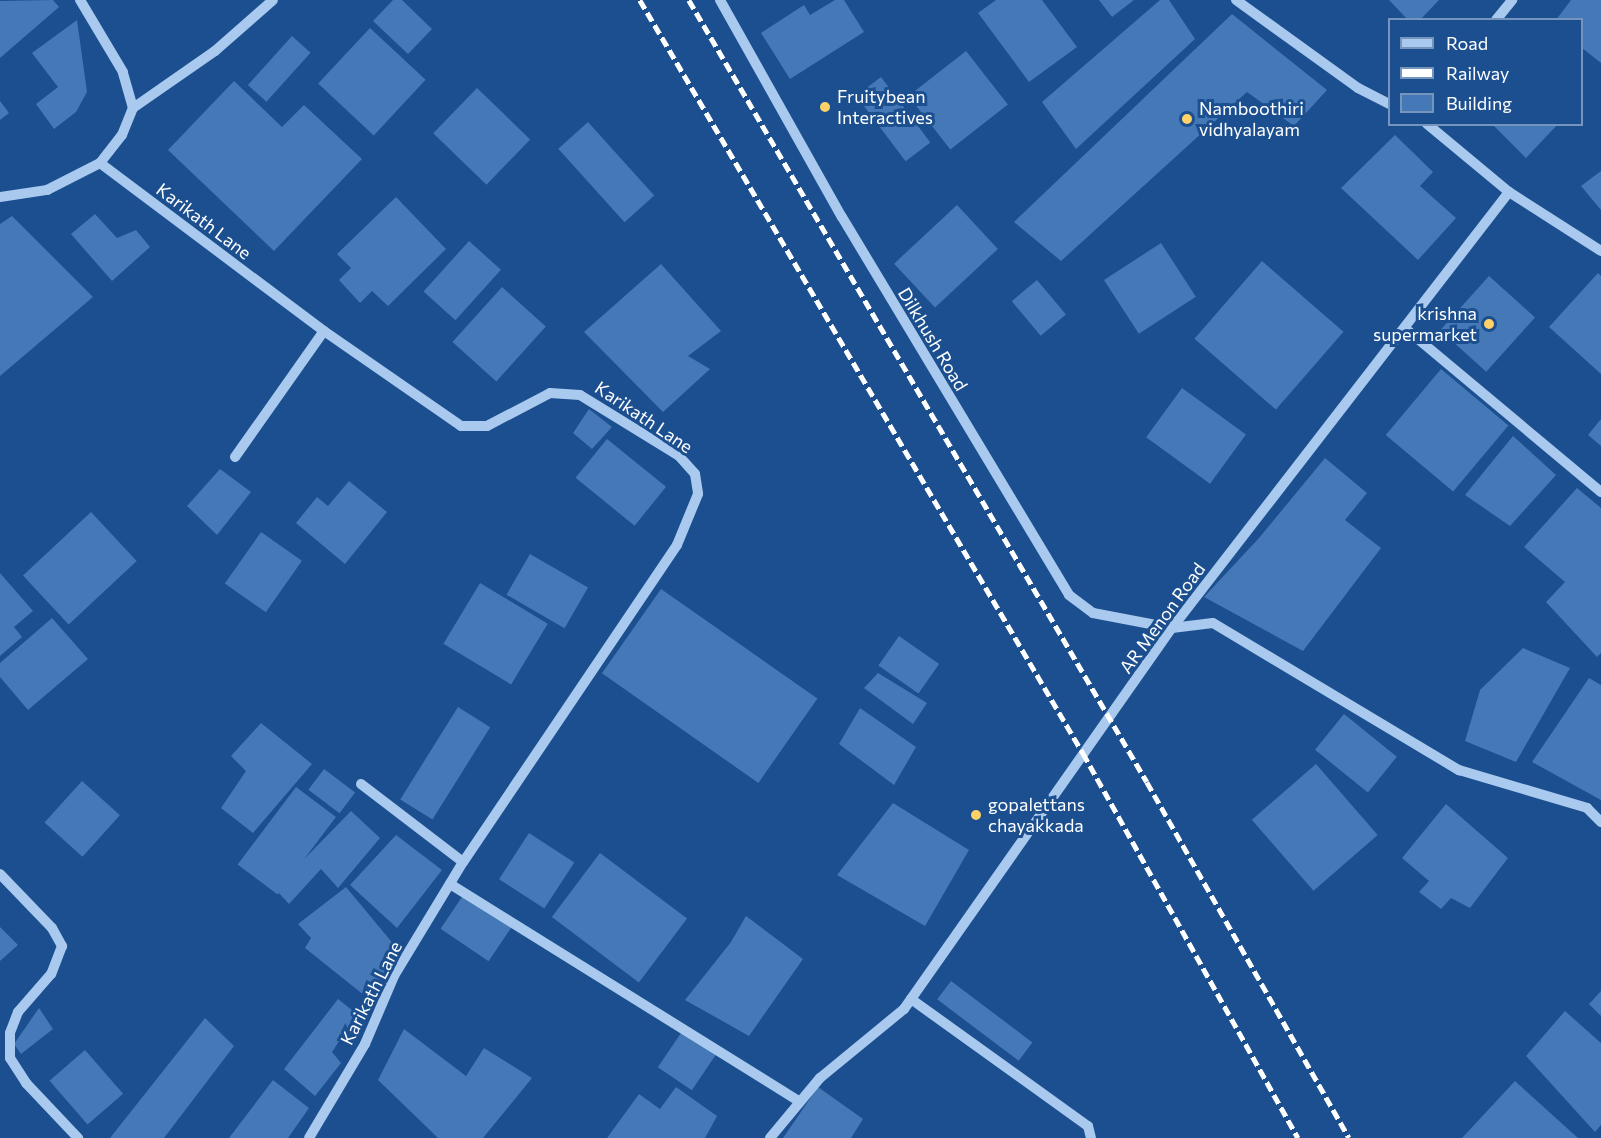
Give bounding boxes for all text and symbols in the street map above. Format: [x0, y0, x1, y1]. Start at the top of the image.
legend [1388, 18, 1583, 126]
text: Road [1446, 32, 1488, 54]
text: Railway [1446, 62, 1509, 84]
place label: Fruitybean Interactives [837, 86, 933, 128]
text: Building [1446, 92, 1512, 114]
place label: Namboothiri vidhyalayam [1199, 98, 1304, 140]
marker: Fruitybean Interactives [818, 100, 832, 114]
marker: Namboothiri vidhyalayam [1180, 112, 1194, 126]
street label: Karikath Lane [152, 178, 256, 264]
street label: Dilkhush Road [894, 283, 972, 395]
place label: krishna supermarket [1373, 303, 1477, 346]
marker: krishna supermarket [1482, 317, 1496, 331]
street label: Karikath Lane [591, 376, 697, 458]
street label: AR Menon Road [1115, 558, 1209, 678]
place label: gopalettans chayakkada [988, 794, 1085, 836]
marker: gopalettans chayakkada [969, 808, 983, 822]
street label: Karikath Lane [336, 938, 406, 1048]

